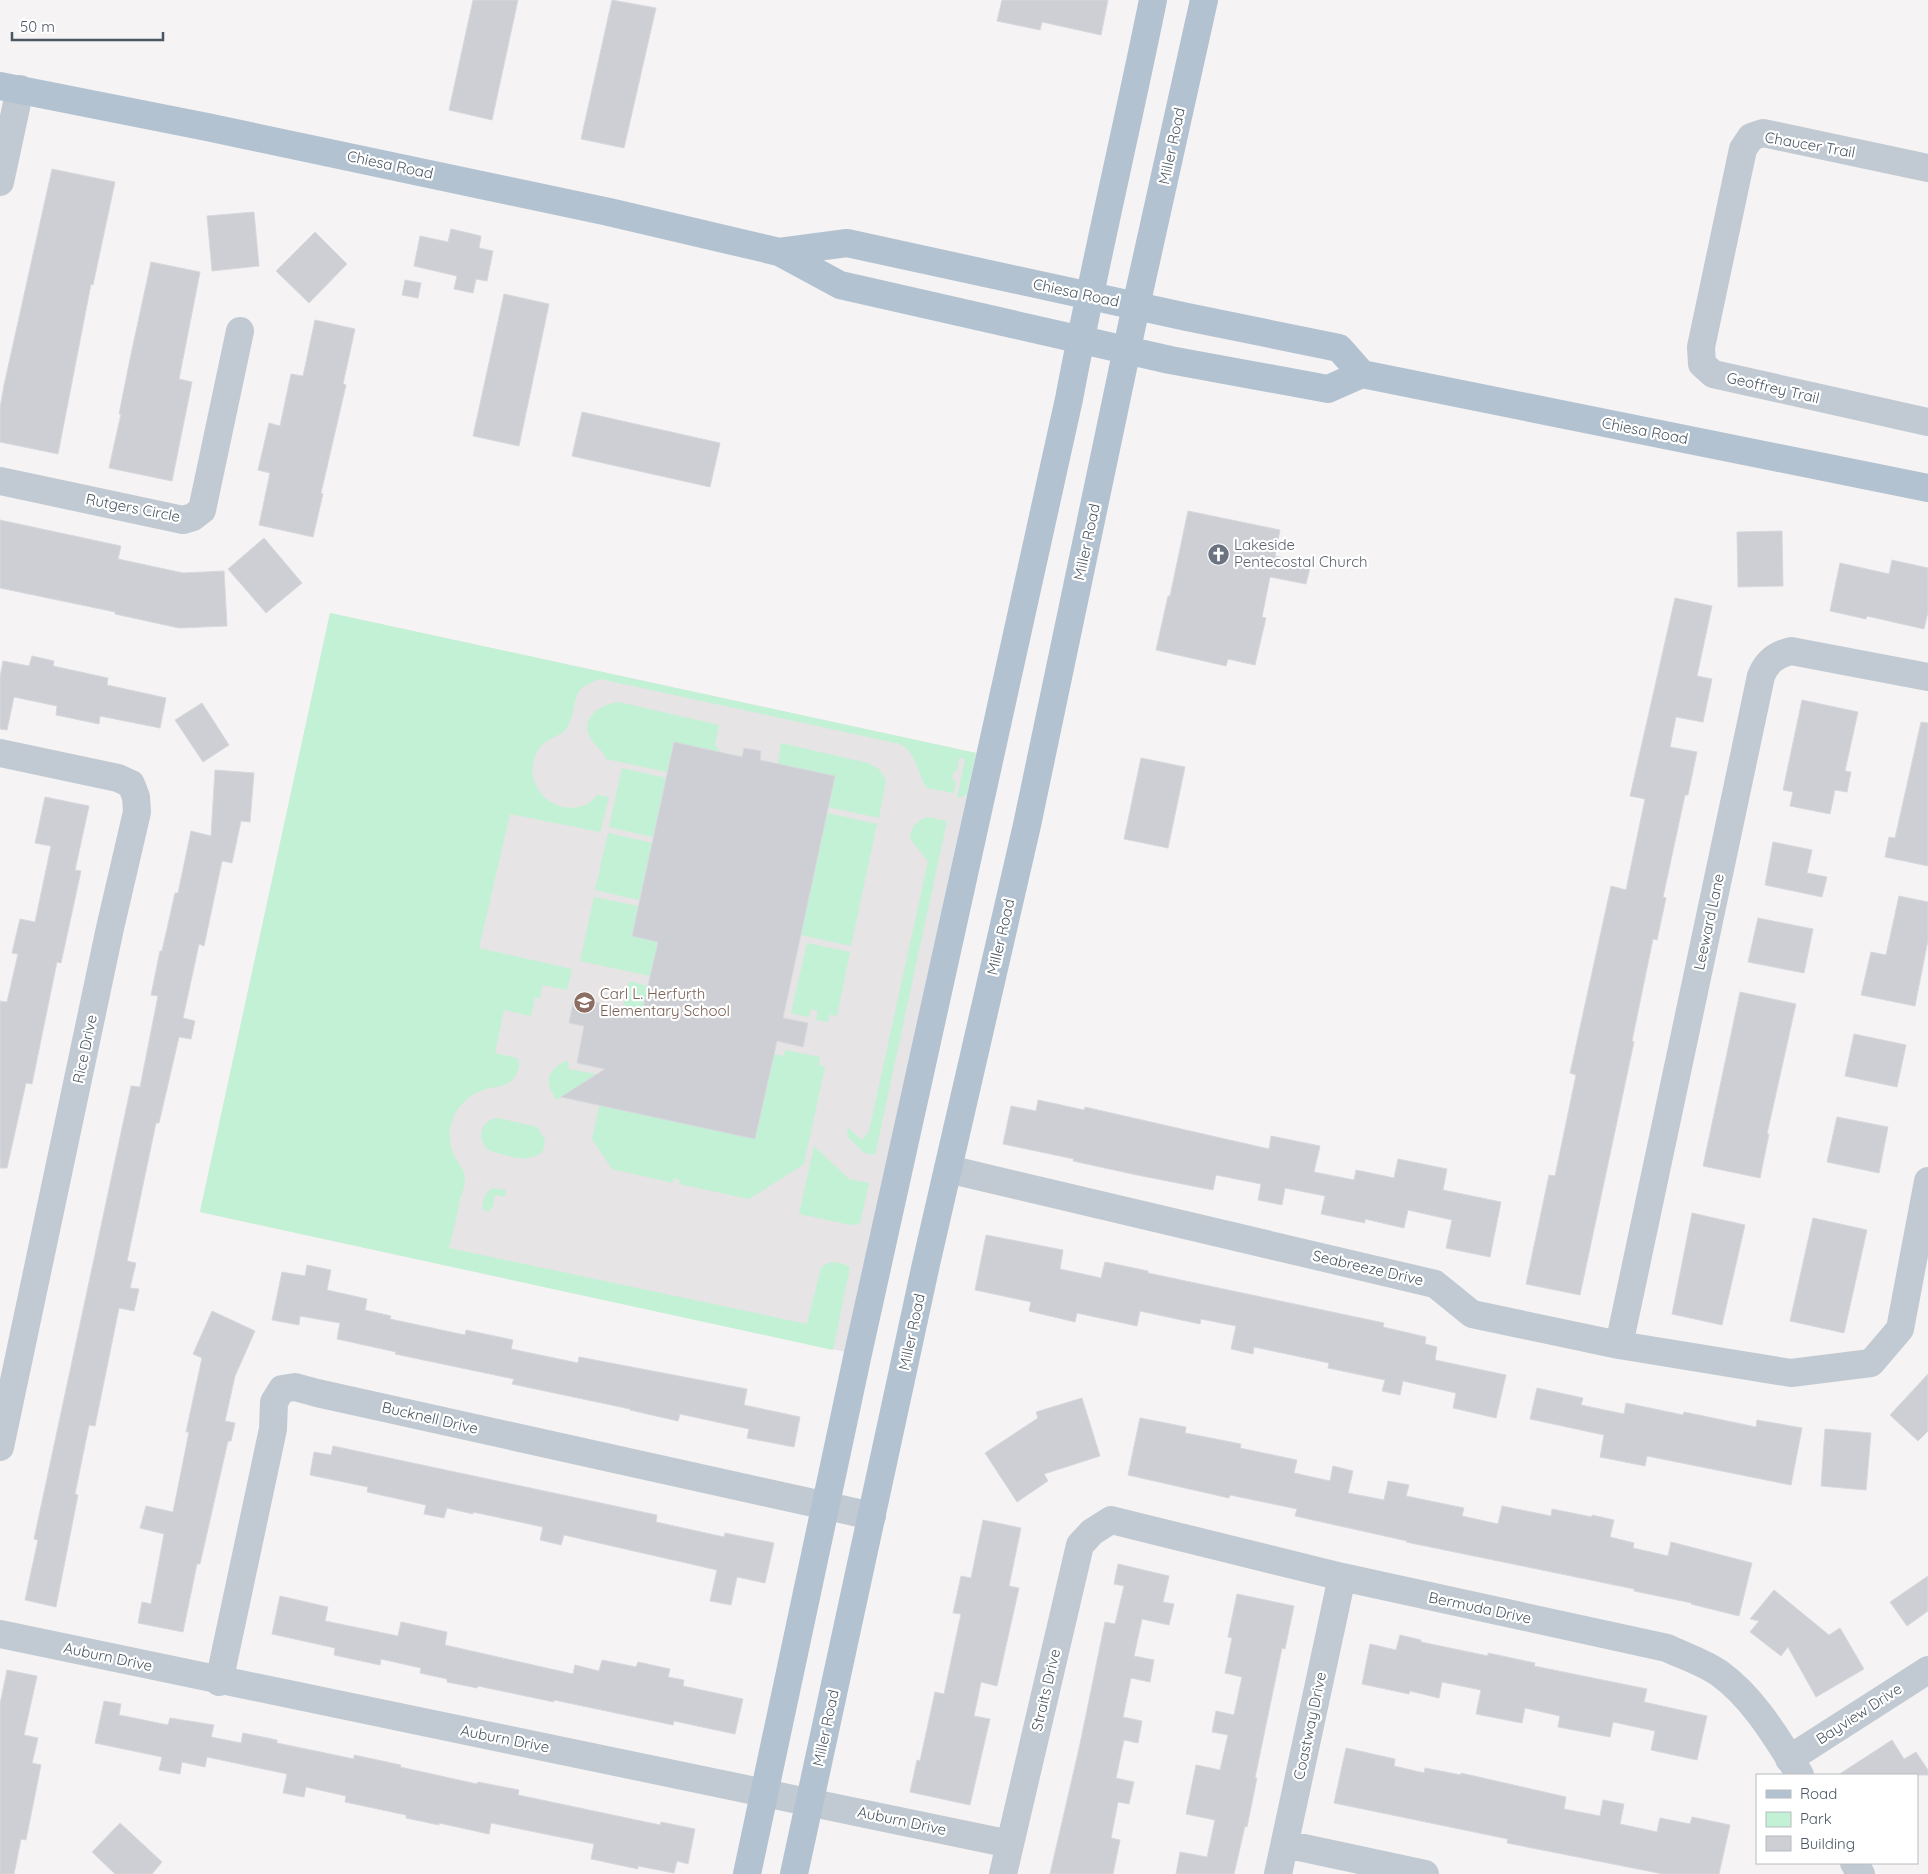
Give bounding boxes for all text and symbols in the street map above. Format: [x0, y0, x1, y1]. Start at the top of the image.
scale bar [12, 10, 164, 42]
text: 50 m [20, 17, 55, 36]
street label: Miller Road [1154, 106, 1189, 186]
street label: Chaucer Trail [1763, 127, 1857, 162]
street label: Chiesa Road [345, 146, 435, 183]
street label: Chiesa Road [1031, 274, 1121, 311]
street label: Geoffrey Trail [1725, 368, 1821, 407]
street label: Chiesa Road [1600, 413, 1690, 448]
street label: Rutgers Circle [84, 489, 182, 526]
street label: Miller Road [1069, 502, 1104, 582]
place label: Lakeside Pentecostal Church [1234, 535, 1368, 571]
church icon: Lakeside Pentecostal Church [1206, 542, 1230, 566]
street label: Leeward Lane [1689, 872, 1728, 972]
street label: Miller Road [982, 897, 1019, 977]
place label: Carl L. Herfurth Elementary School [600, 984, 730, 1020]
school or university icon: Carl L. Herfurth Elementary School [572, 991, 596, 1015]
street label: Rice Drive [68, 1013, 101, 1085]
street label: Seabreeze Drive [1311, 1246, 1425, 1290]
street label: Miller Road [894, 1292, 929, 1372]
street label: Bucknell Drive [380, 1397, 480, 1438]
street label: Bermuda Drive [1427, 1587, 1533, 1628]
street label: Auburn Drive [62, 1638, 154, 1675]
street label: Straits Drive [1027, 1647, 1064, 1733]
street label: Coastway Drive [1289, 1670, 1330, 1782]
street label: Bayview Drive [1812, 1679, 1905, 1748]
street label: Miller Road [808, 1688, 843, 1768]
street label: Auburn Drive [459, 1721, 551, 1756]
legend [1756, 1774, 1918, 1864]
text: Road [1800, 1784, 1837, 1803]
street label: Auburn Drive [856, 1802, 948, 1839]
text: Park [1800, 1809, 1832, 1828]
text: Building [1800, 1834, 1855, 1853]

